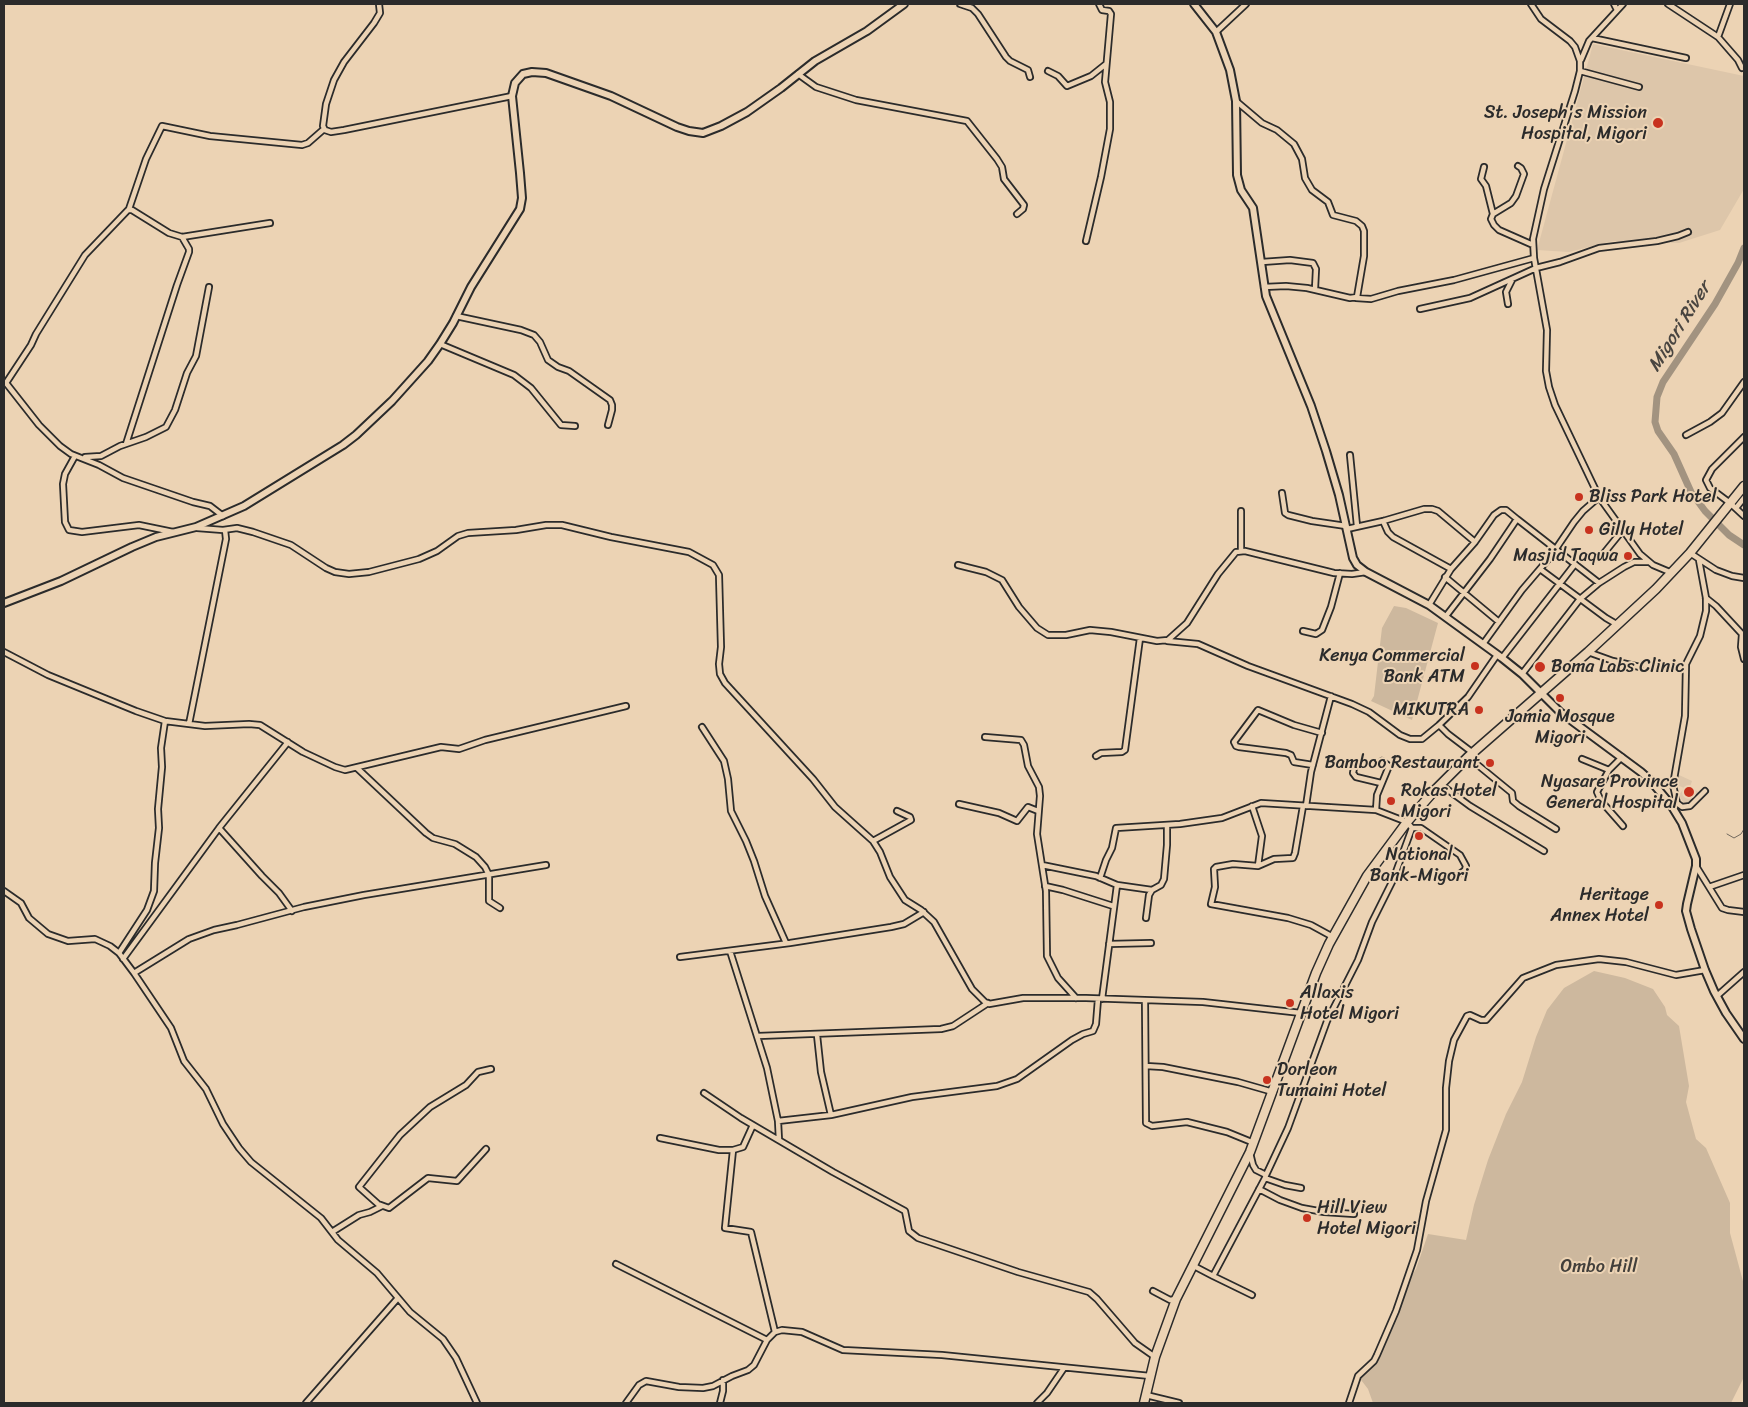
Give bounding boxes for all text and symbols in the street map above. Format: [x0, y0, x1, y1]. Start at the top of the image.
place label: St. Joseph's Mission Hospital, Migori [1484, 102, 1647, 144]
marker: St. Joseph's Mission Hospital, Migori [1651, 116, 1665, 130]
water label: Migori River [1644, 278, 1716, 376]
place label: Bliss Park Hotel [1589, 486, 1717, 508]
marker: Bliss Park Hotel [1573, 491, 1585, 503]
place label: Gilly Hotel [1599, 519, 1683, 541]
marker: Gilly Hotel [1583, 524, 1595, 536]
place label: Masjid Taqwa [1513, 545, 1618, 567]
marker: Masjid Taqwa [1622, 550, 1634, 562]
place label: Kenya Commercial Bank ATM [1319, 645, 1465, 688]
place label: Boma Labs Clinic [1551, 656, 1684, 678]
marker: Kenya Commercial Bank ATM [1469, 660, 1481, 672]
marker: Boma Labs Clinic [1533, 660, 1547, 674]
marker: Jamia Mosque Migori [1554, 692, 1566, 704]
place label: MIKUTRA [1393, 699, 1469, 721]
marker: MIKUTRA [1473, 704, 1485, 716]
place label: Jamia Mosque Migori [1505, 706, 1615, 749]
place label: Bamboo Restaurant [1324, 752, 1480, 774]
marker: Bamboo Restaurant [1484, 757, 1496, 769]
place label: Nyasare Province General Hospital [1541, 771, 1678, 814]
place label: Rokas Hotel Migori [1401, 780, 1497, 822]
marker: Nyasare Province General Hospital [1682, 785, 1696, 799]
marker: Rokas Hotel Migori [1385, 795, 1397, 807]
marker: National Bank-Migori [1413, 830, 1425, 842]
place label: National Bank-Migori [1370, 844, 1468, 886]
place label: Heritage Annex Hotel [1551, 884, 1649, 926]
marker: Heritage Annex Hotel [1653, 899, 1665, 911]
place label: Allaxis Hotel Migori [1300, 982, 1399, 1024]
marker: Allaxis Hotel Migori [1284, 997, 1296, 1009]
place label: Dorleon Tumaini Hotel [1277, 1059, 1386, 1102]
marker: Dorleon Tumaini Hotel [1261, 1074, 1273, 1086]
place label: Hill View Hotel Migori [1317, 1197, 1416, 1240]
marker: Hill View Hotel Migori [1301, 1212, 1313, 1224]
park label: Ombo Hill [1561, 1256, 1637, 1278]

